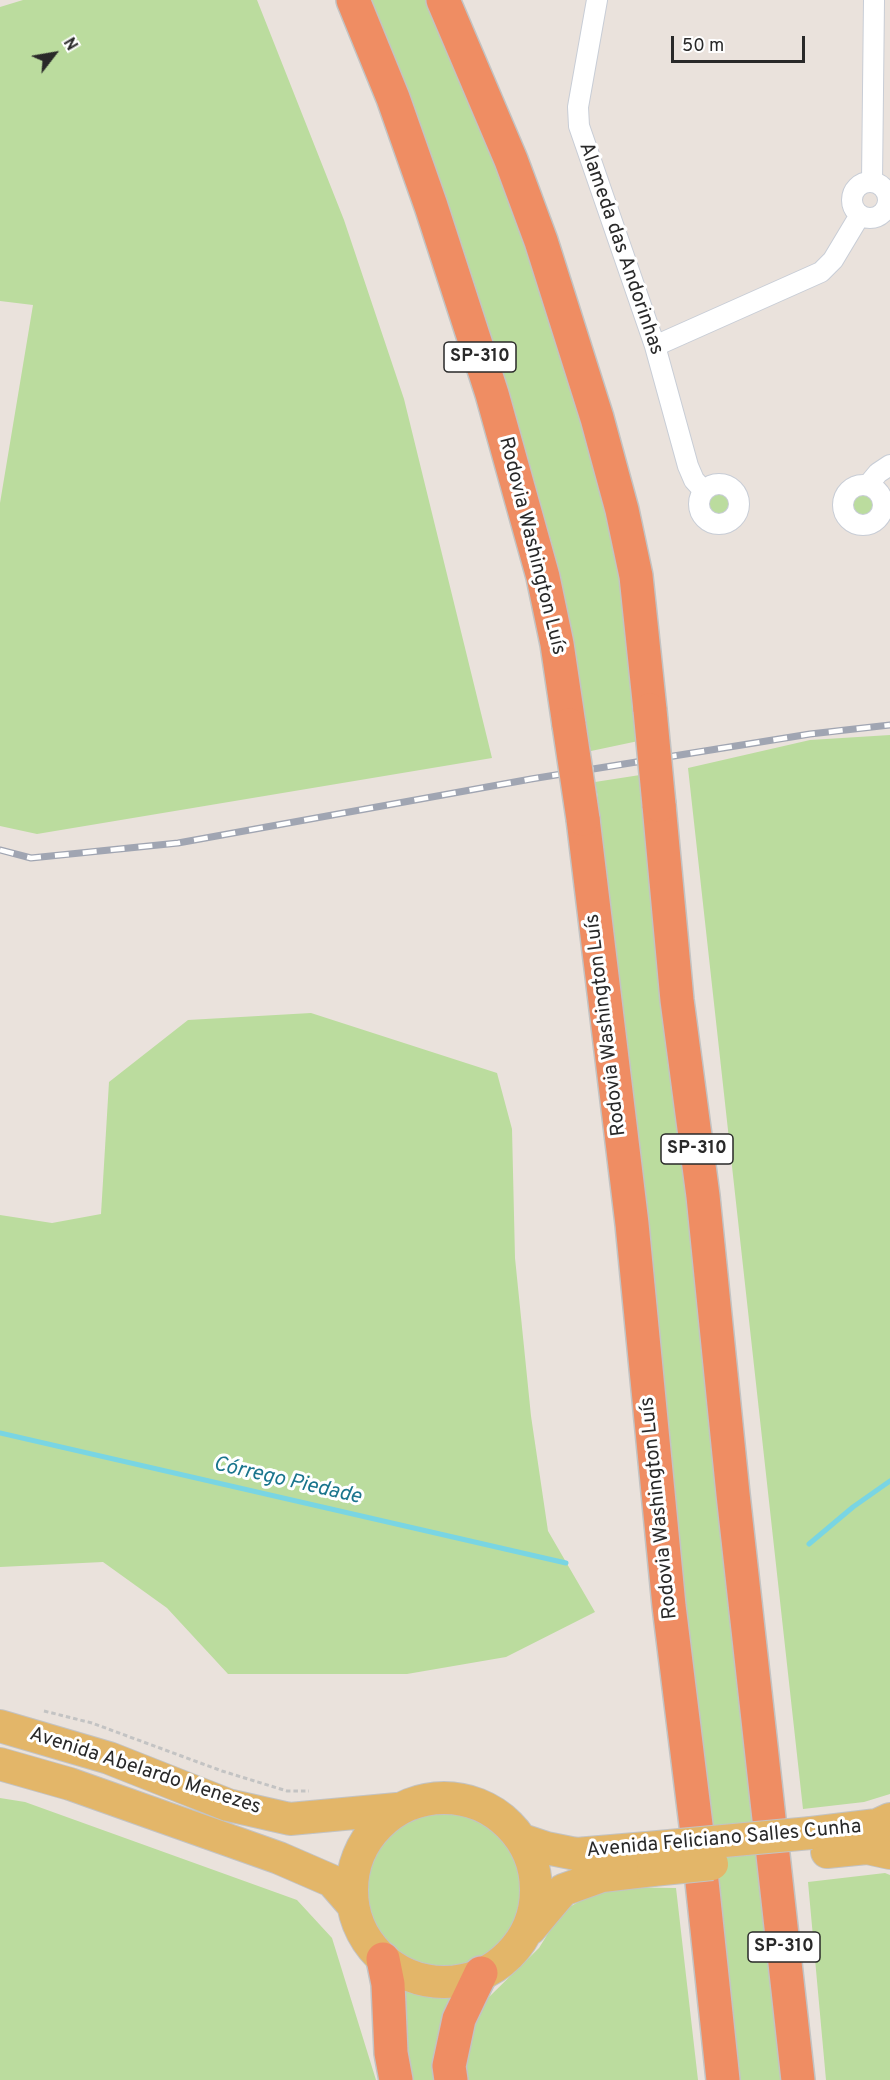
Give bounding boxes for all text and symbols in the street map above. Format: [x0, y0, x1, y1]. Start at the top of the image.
north arrow [24, 24, 84, 84]
scale bar [674, 24, 808, 62]
text: N [58, 35, 81, 55]
text: 50 m [682, 35, 724, 58]
street label: Alameda das Andorinhas [572, 140, 668, 358]
road number: SP-310 [444, 342, 516, 372]
street label: Rodovia Washington Luís [492, 435, 570, 657]
street label: Rodovia Washington Luís [581, 912, 633, 1138]
road number: SP-310 [661, 1134, 733, 1164]
street label: Rodovia Washington Luís [636, 1395, 684, 1621]
water label: Córrego Piedade [211, 1453, 363, 1511]
street label: Avenida Abelardo Menezes [26, 1723, 264, 1821]
street label: Avenida Feliciano Salles Cunha [586, 1816, 862, 1864]
road number: SP-310 [748, 1932, 820, 1962]

